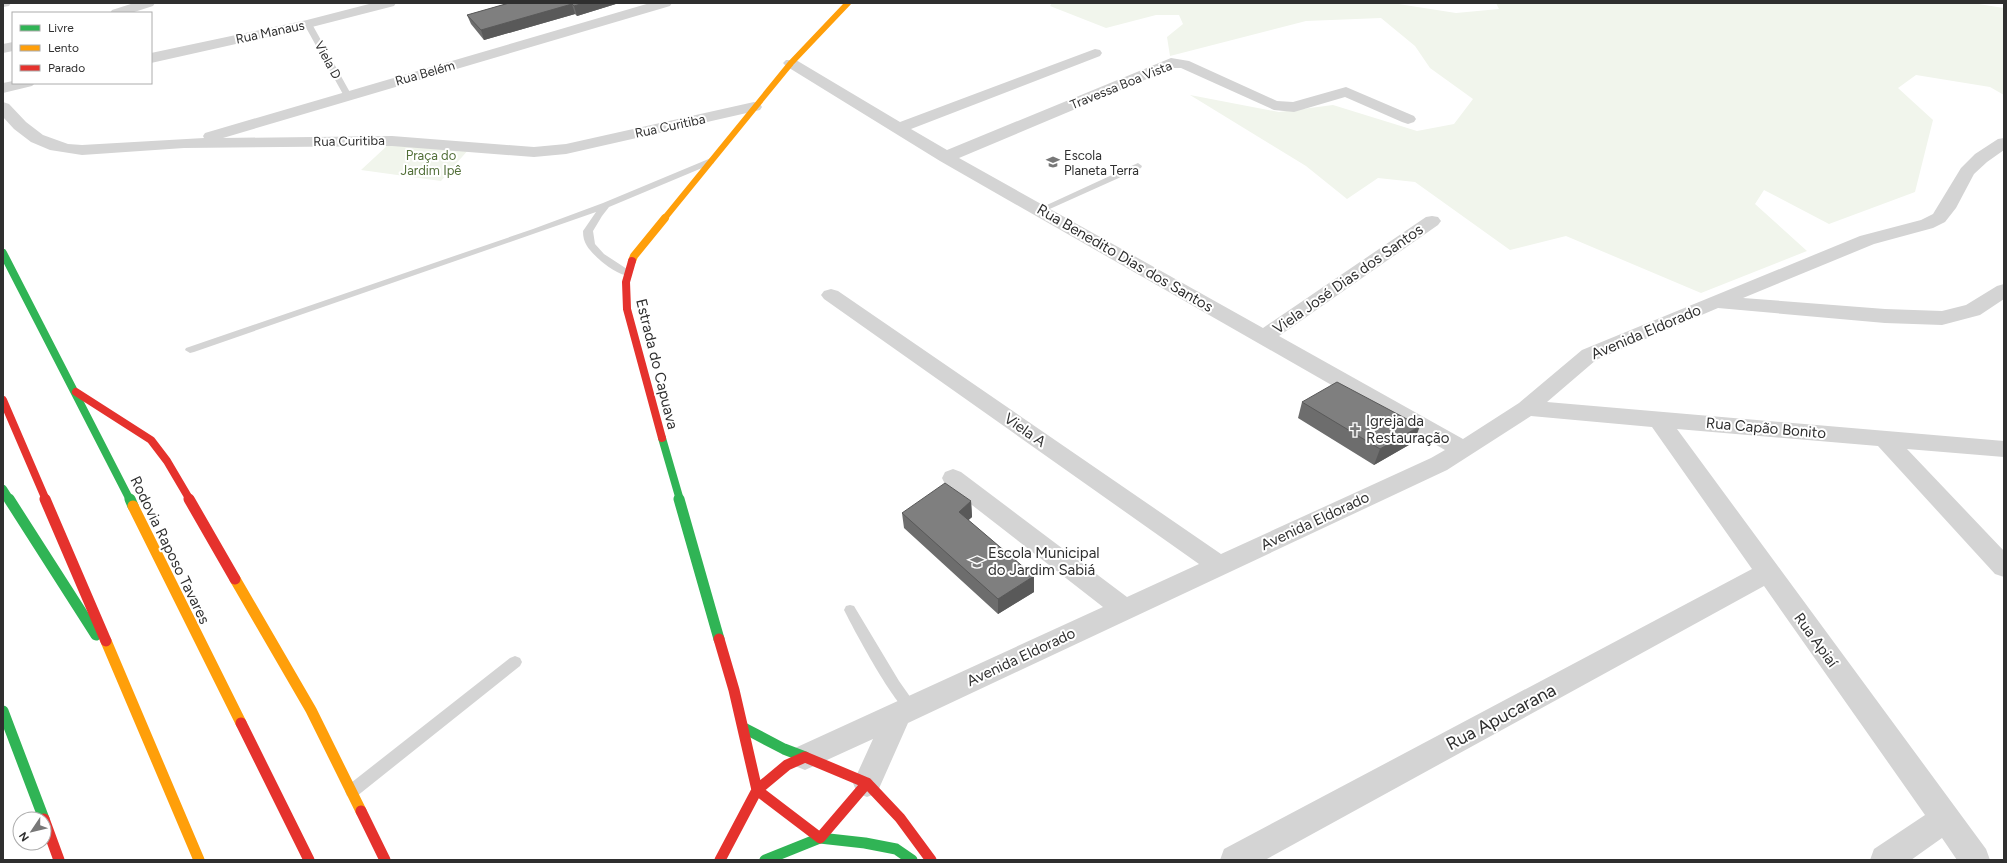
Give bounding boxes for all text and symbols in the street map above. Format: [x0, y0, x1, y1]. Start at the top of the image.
legend [12, 12, 152, 84]
street label: Rua Manaus [234, 17, 306, 47]
text: Livre [48, 21, 74, 35]
street label: Viela D [312, 39, 344, 82]
text: Lento [48, 41, 79, 55]
street label: Rua Belém [393, 57, 457, 89]
street label: Travessa Boa Vista [1068, 58, 1174, 112]
text: Parado [48, 61, 85, 75]
street label: Rua Curitiba [633, 111, 707, 141]
street label: Rua Curitiba [313, 133, 385, 149]
park label: Praça do Jardim Ipê [401, 148, 461, 178]
place label: Escola Planeta Terra [1064, 148, 1139, 178]
school or university icon: Escola Planeta Terra [1045, 154, 1061, 170]
street label: Rua Benedito Dias dos Santos [1034, 200, 1216, 316]
street label: Viela José Dias dos Santos [1270, 220, 1426, 338]
street label: Estrada do Capuava [632, 297, 682, 431]
street label: Avenida Eldorado [1588, 301, 1704, 363]
street label: Viela A [1001, 409, 1049, 451]
place label: Igreja da Restauração [1366, 412, 1450, 447]
street label: Rua Capão Bonito [1705, 414, 1827, 442]
church icon: Igreja da Restauração [1347, 422, 1363, 438]
street label: Rodovia Raposo Tavares [126, 473, 214, 627]
street label: Avenida Eldorado [1258, 488, 1372, 554]
place label: Escola Municipal do Jardim Sabiá [988, 544, 1100, 579]
school or university icon: Escola Municipal do Jardim Sabiá [969, 554, 985, 570]
street label: Rua Apiaí [1790, 609, 1843, 672]
street label: Avenida Eldorado [964, 624, 1078, 690]
street label: Rua Apucarana [1442, 679, 1560, 755]
north arrow [12, 811, 52, 851]
text: N [16, 829, 32, 844]

